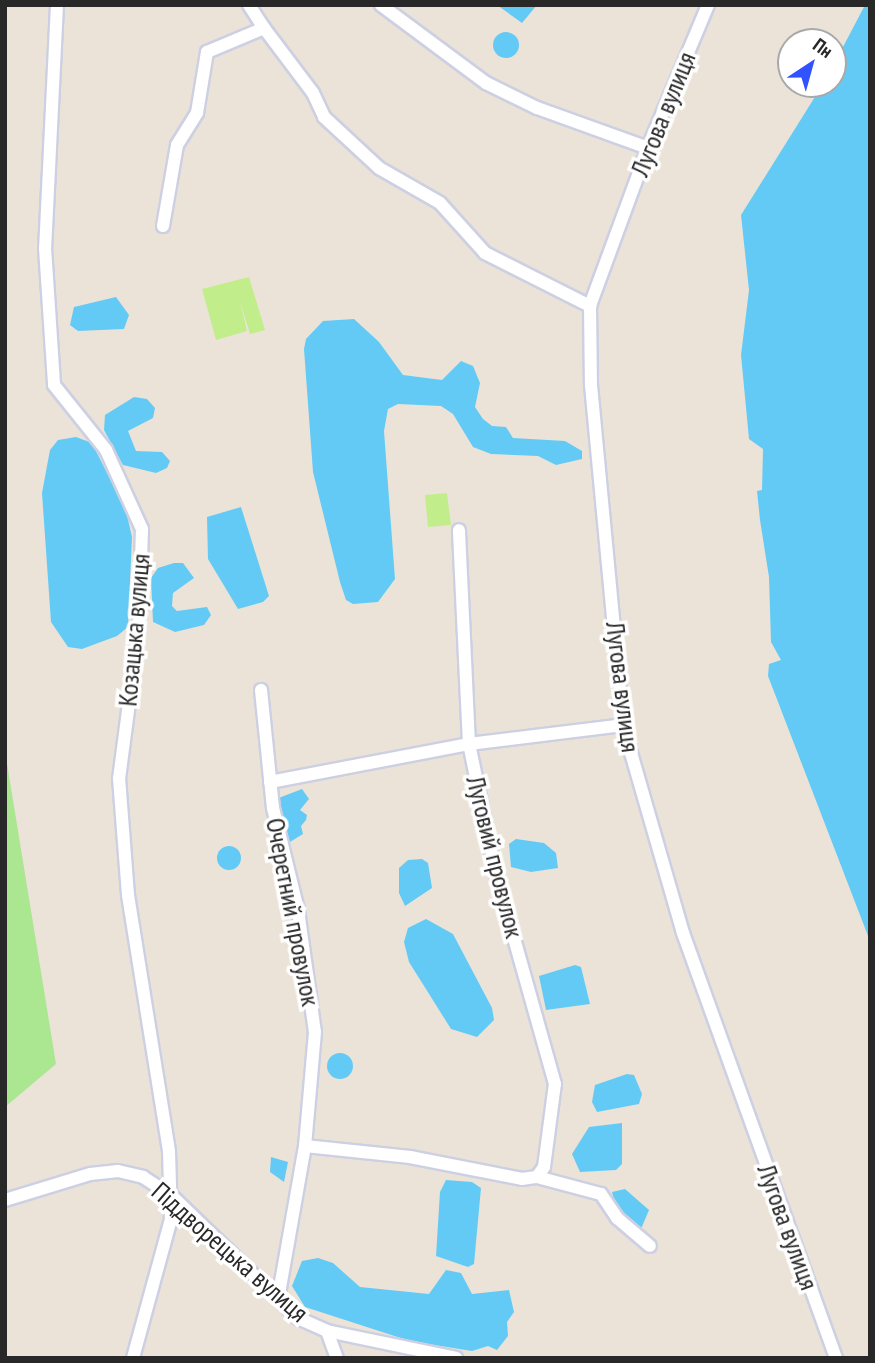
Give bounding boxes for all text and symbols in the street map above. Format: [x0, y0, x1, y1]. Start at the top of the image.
north arrow [777, 28, 847, 98]
text: Пн [809, 33, 838, 63]
street label: Лугова вулиця [624, 47, 702, 181]
street label: Козацька вулиця [112, 552, 156, 708]
street label: Лугова вулиця [600, 620, 646, 754]
street label: Луговий провулок [460, 773, 530, 941]
street label: Очеретний провулок [259, 815, 327, 1009]
street label: Лугова вулиця [751, 1160, 825, 1294]
street label: Піддворецька вулиця [145, 1176, 315, 1328]

